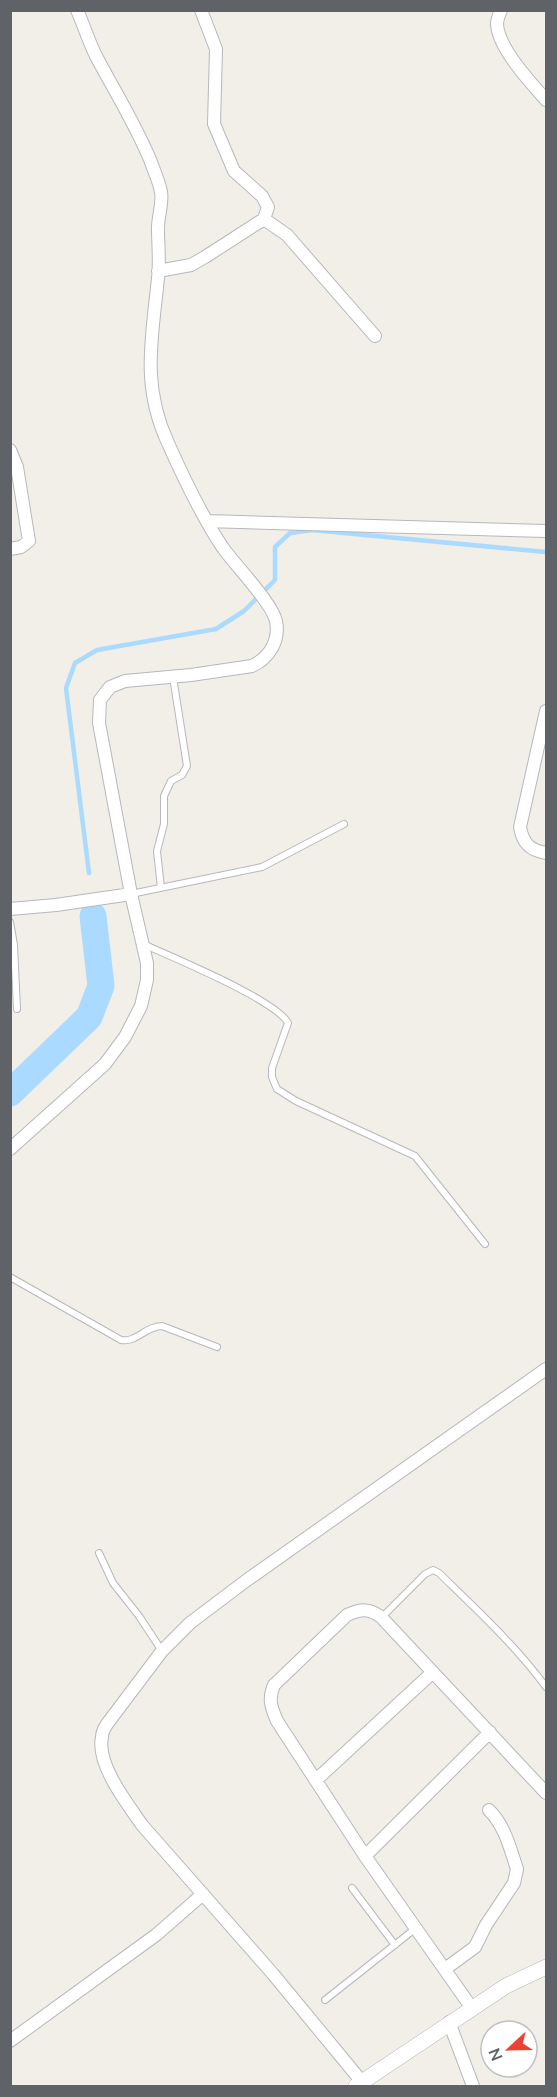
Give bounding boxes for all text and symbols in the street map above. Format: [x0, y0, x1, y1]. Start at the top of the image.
north arrow [479, 2019, 539, 2079]
text: N [484, 2045, 508, 2064]

